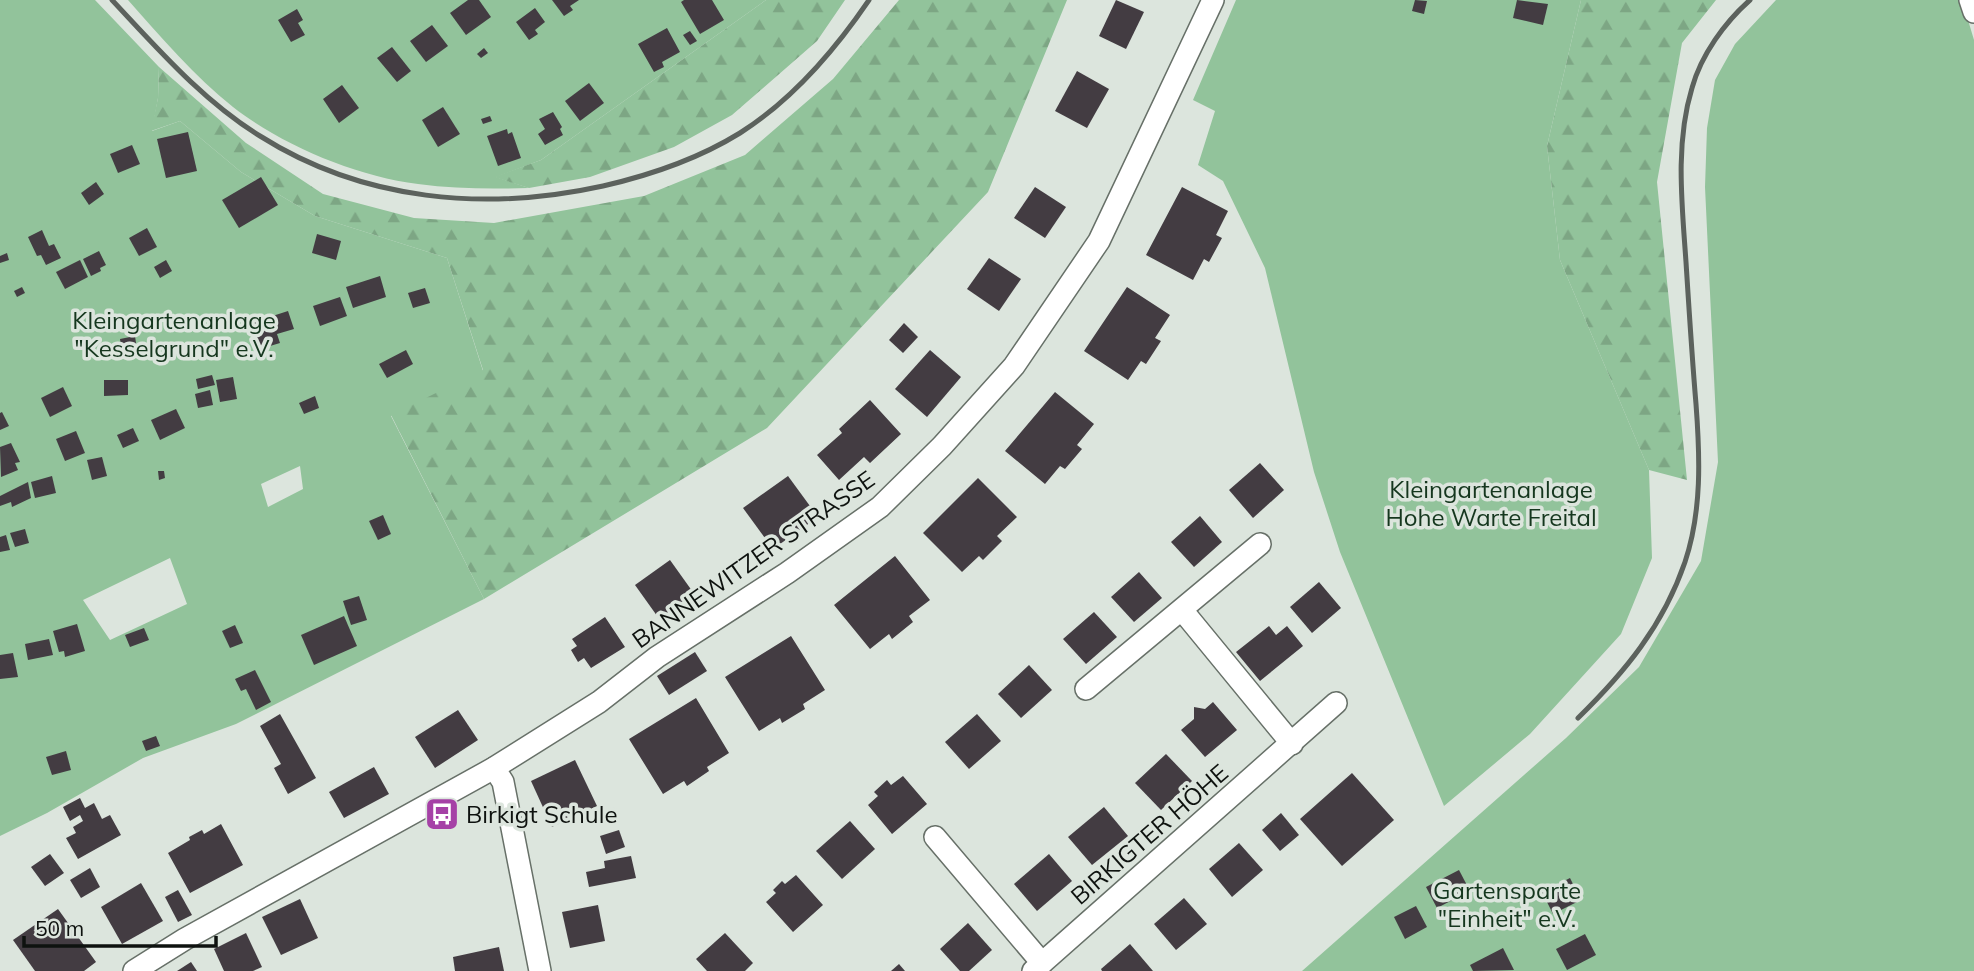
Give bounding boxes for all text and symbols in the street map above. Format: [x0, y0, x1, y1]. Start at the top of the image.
park label: Kleingartenanlage "Kesselgrund" e.V. [72, 305, 276, 363]
street label: BANNEWITZER STRASSE [626, 464, 880, 654]
park label: Kleingartenanlage Hohe Warte Freital [1385, 474, 1597, 532]
street label: BIRKIGTER HÖHE [1064, 757, 1234, 911]
bus stop icon: Birkigt Schule [423, 795, 461, 833]
place label: Birkigt Schule [466, 799, 617, 829]
park label: Gartensparte "Einheit" e.V. [1433, 875, 1581, 933]
scale bar [24, 904, 217, 948]
text: 50 m [35, 915, 84, 941]

